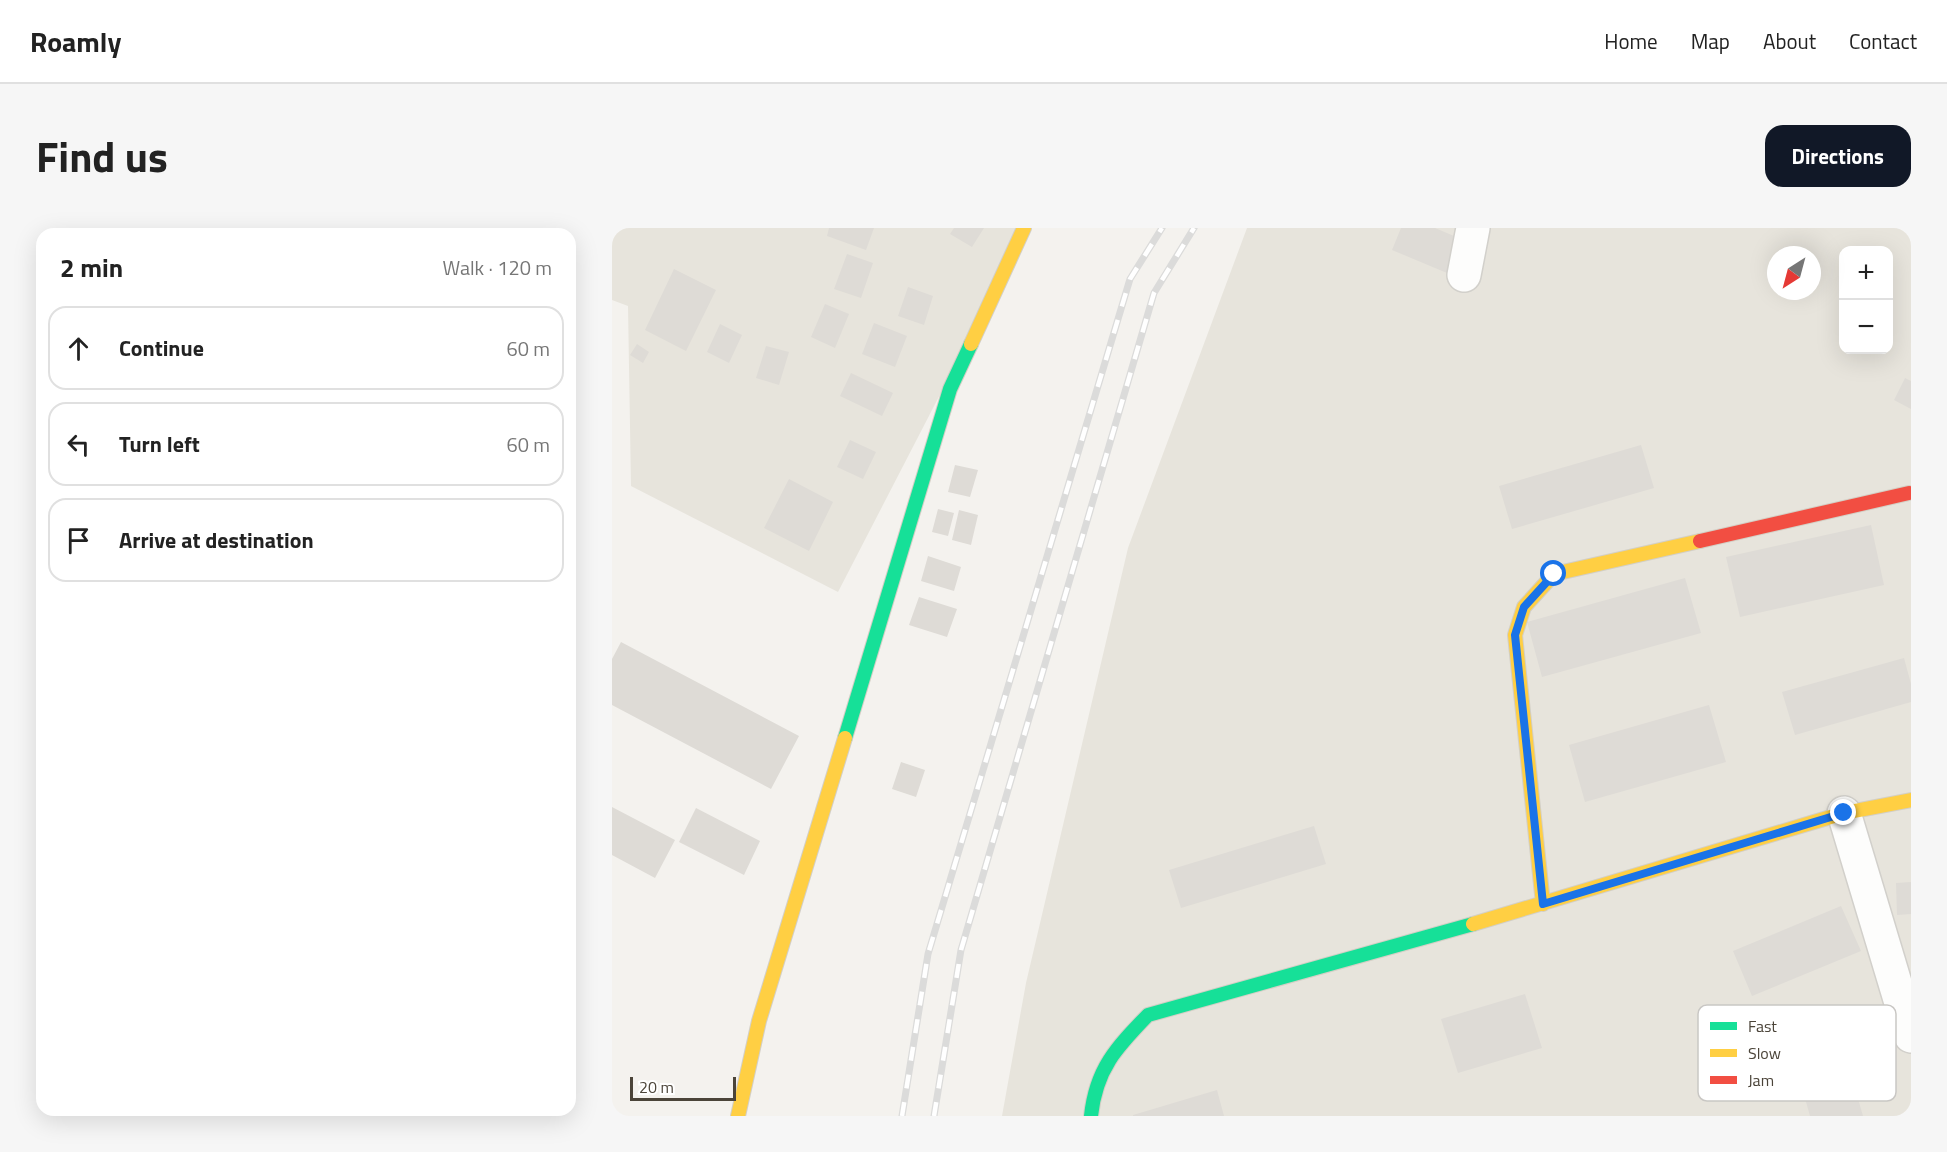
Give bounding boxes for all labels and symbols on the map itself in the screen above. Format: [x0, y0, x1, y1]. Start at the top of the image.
north arrow [1767, 246, 1821, 300]
route start [1540, 560, 1566, 586]
route end [1830, 799, 1856, 825]
legend [1698, 1005, 1896, 1101]
text: Fast [1748, 1014, 1777, 1038]
text: Slow [1748, 1041, 1781, 1065]
text: Jam [1748, 1068, 1774, 1092]
scale bar [630, 1074, 736, 1102]

